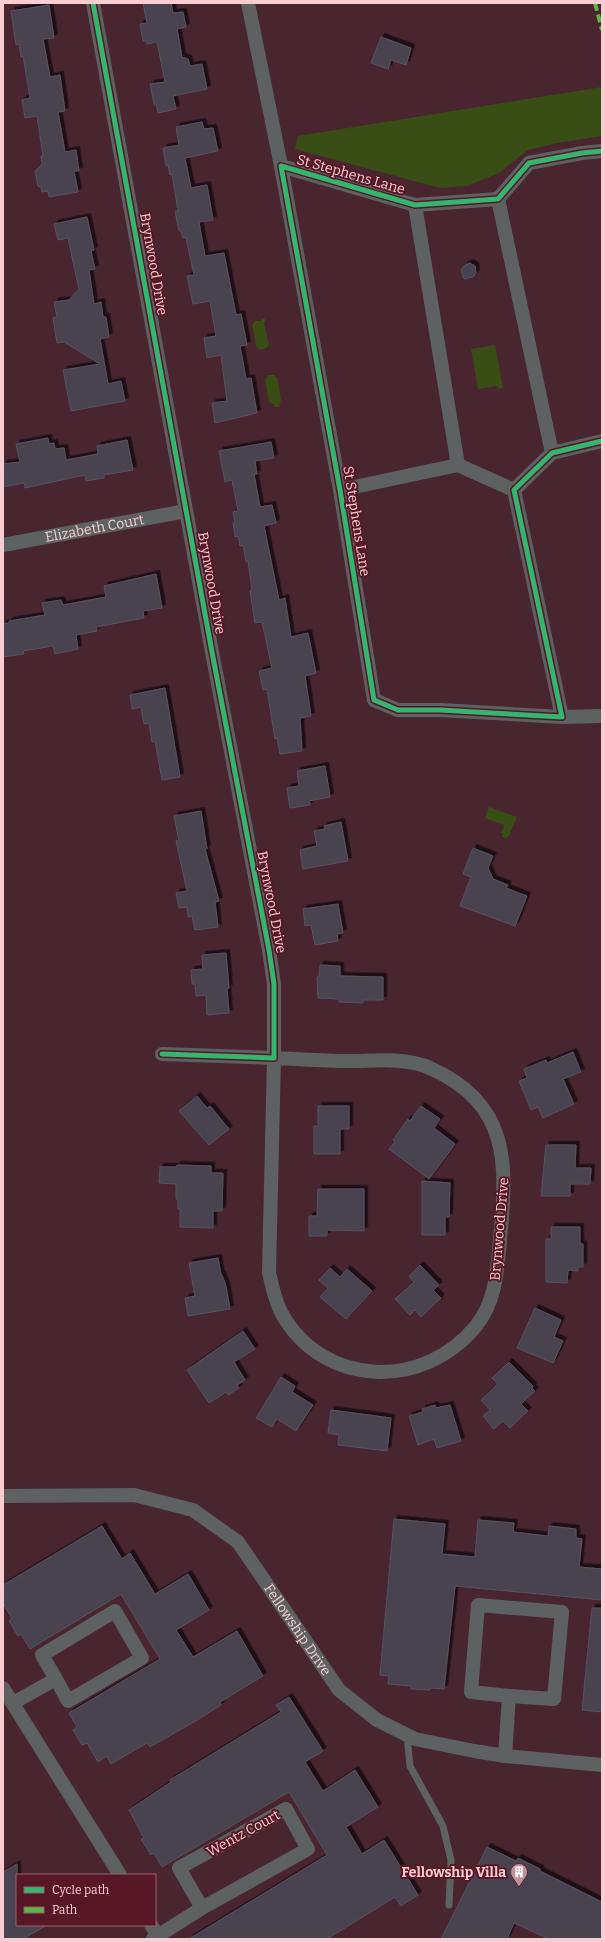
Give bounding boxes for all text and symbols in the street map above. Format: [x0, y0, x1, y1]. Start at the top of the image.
street label: St Stephens Lane [295, 151, 407, 198]
street label: Brynwood Drive [136, 212, 171, 317]
street label: St Stephens Lane [339, 465, 374, 578]
street label: Elizabeth Court [44, 511, 145, 546]
street label: Brynwood Drive [194, 531, 229, 636]
street label: Brynwood Drive [253, 850, 290, 955]
street label: Brynwood Drive [487, 1177, 512, 1281]
street label: Fellowship Drive [260, 1581, 334, 1679]
street label: Wentz Court [204, 1806, 283, 1861]
building icon: Fellowship Villa [509, 1862, 529, 1887]
place label: Fellowship Villa [402, 1864, 506, 1881]
legend [16, 1874, 156, 1926]
text: Cycle path [52, 1883, 110, 1897]
text: Path [52, 1903, 78, 1917]

